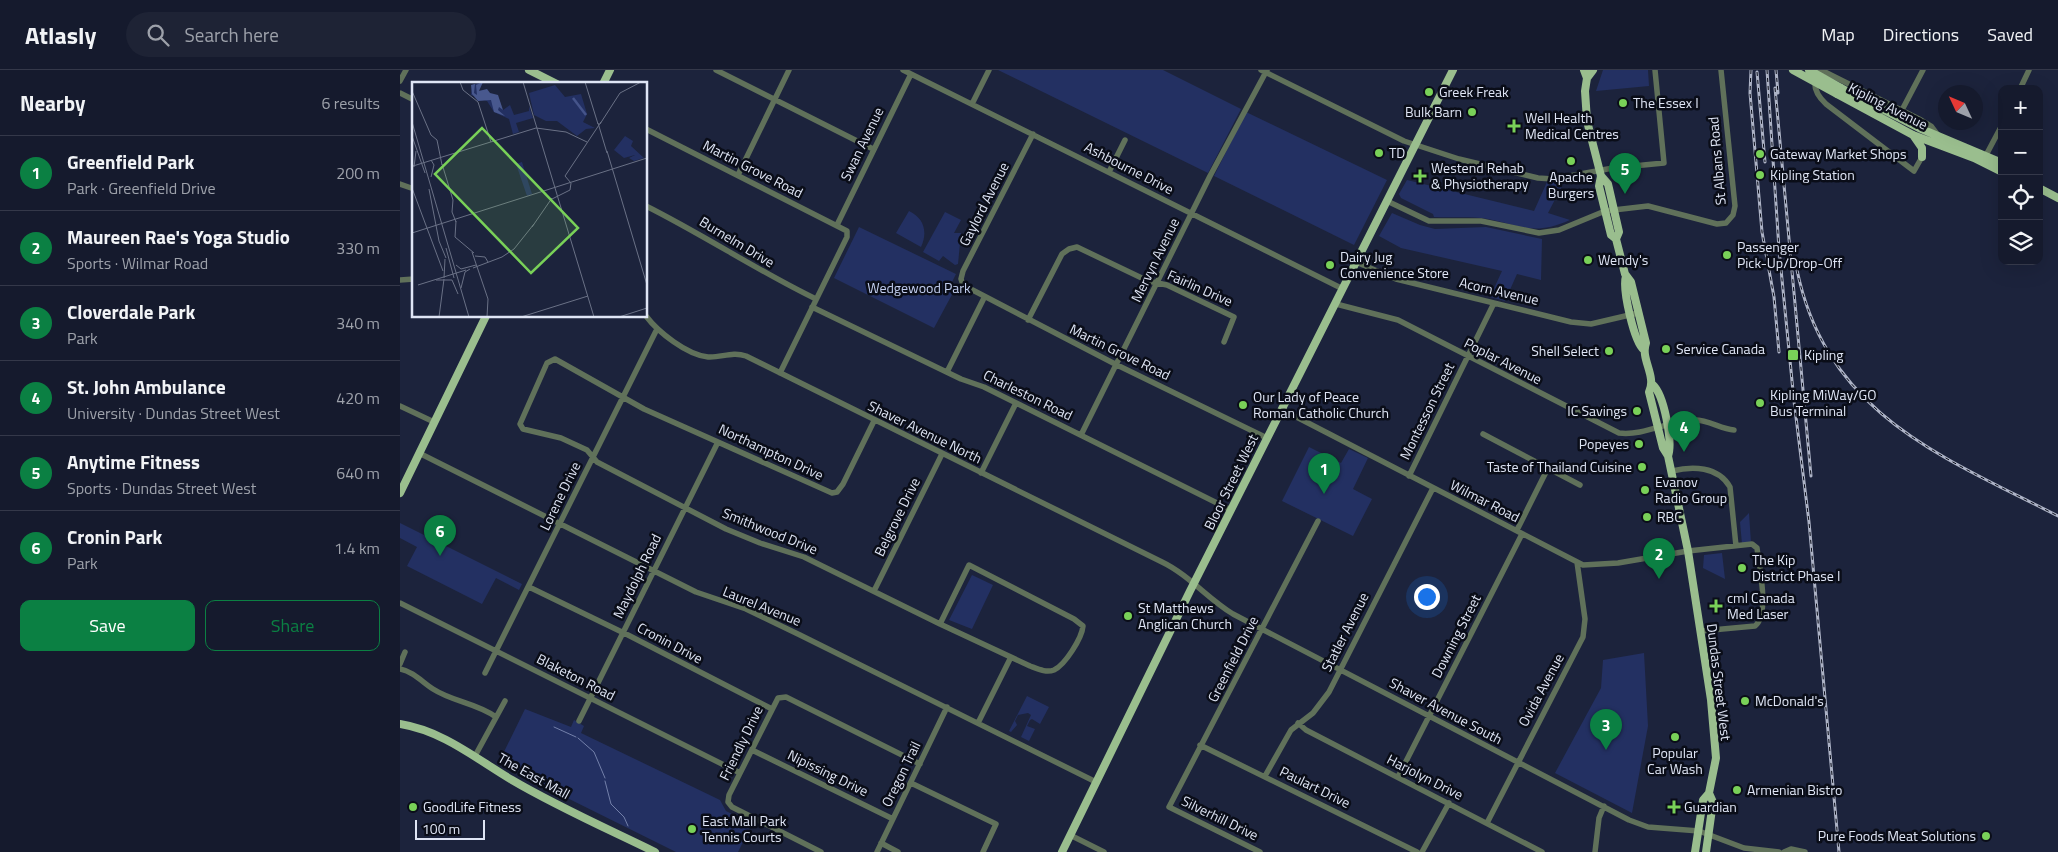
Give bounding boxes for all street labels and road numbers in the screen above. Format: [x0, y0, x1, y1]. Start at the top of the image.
street label: Kipling Avenue [1845, 77, 1931, 134]
street label: Swan Avenue [835, 103, 888, 184]
street label: St Albans Road [1702, 116, 1731, 206]
street label: Martin Grove Road [700, 134, 807, 203]
street label: Ashbourne Drive [1081, 136, 1178, 199]
street label: Gaylord Avenue [953, 158, 1014, 249]
street label: Burnelm Drive [696, 211, 779, 272]
street label: Mervyn Avenue [1125, 214, 1184, 306]
street label: Fairlin Drive [1164, 264, 1236, 311]
street label: Acorn Avenue [1457, 271, 1541, 310]
street label: Martin Grove Road [1066, 318, 1174, 385]
street label: Poplar Avenue [1461, 332, 1546, 389]
street label: Montesson Street [1394, 359, 1459, 463]
street label: Charleston Road [980, 364, 1076, 425]
street label: Shaver Avenue North [865, 395, 986, 468]
street label: Northampton Drive [715, 418, 827, 485]
street label: Bloor Street West [1198, 430, 1263, 533]
street label: Lorene Drive [534, 458, 585, 534]
street label: Belgrove Drive [868, 474, 925, 560]
street label: Wilmar Road [1447, 474, 1524, 527]
street label: Smithwood Drive [719, 502, 821, 559]
street label: Maydolph Road [607, 530, 666, 622]
street label: Laurel Avenue [720, 580, 805, 631]
street label: Statler Avenue [1316, 589, 1374, 675]
street label: Downing Street [1425, 590, 1486, 681]
street label: Greenfield Drive [1202, 612, 1263, 705]
street label: Cronin Drive [634, 617, 707, 669]
street label: Dundas Street West [1702, 622, 1737, 742]
street label: Blaketon Road [533, 648, 619, 705]
street label: Ovida Avenue [1512, 649, 1569, 730]
street label: Shaver Avenue South [1386, 672, 1507, 749]
street label: Friendly Drive [713, 702, 768, 784]
street label: Oregon Trail [876, 737, 925, 810]
street label: Nipissing Drive [784, 744, 872, 801]
street label: The East Mall [494, 747, 574, 804]
street label: Harjolyn Drive [1383, 748, 1467, 805]
street label: Paulart Drive [1276, 760, 1354, 813]
street label: Silverhill Drive [1178, 790, 1262, 845]

